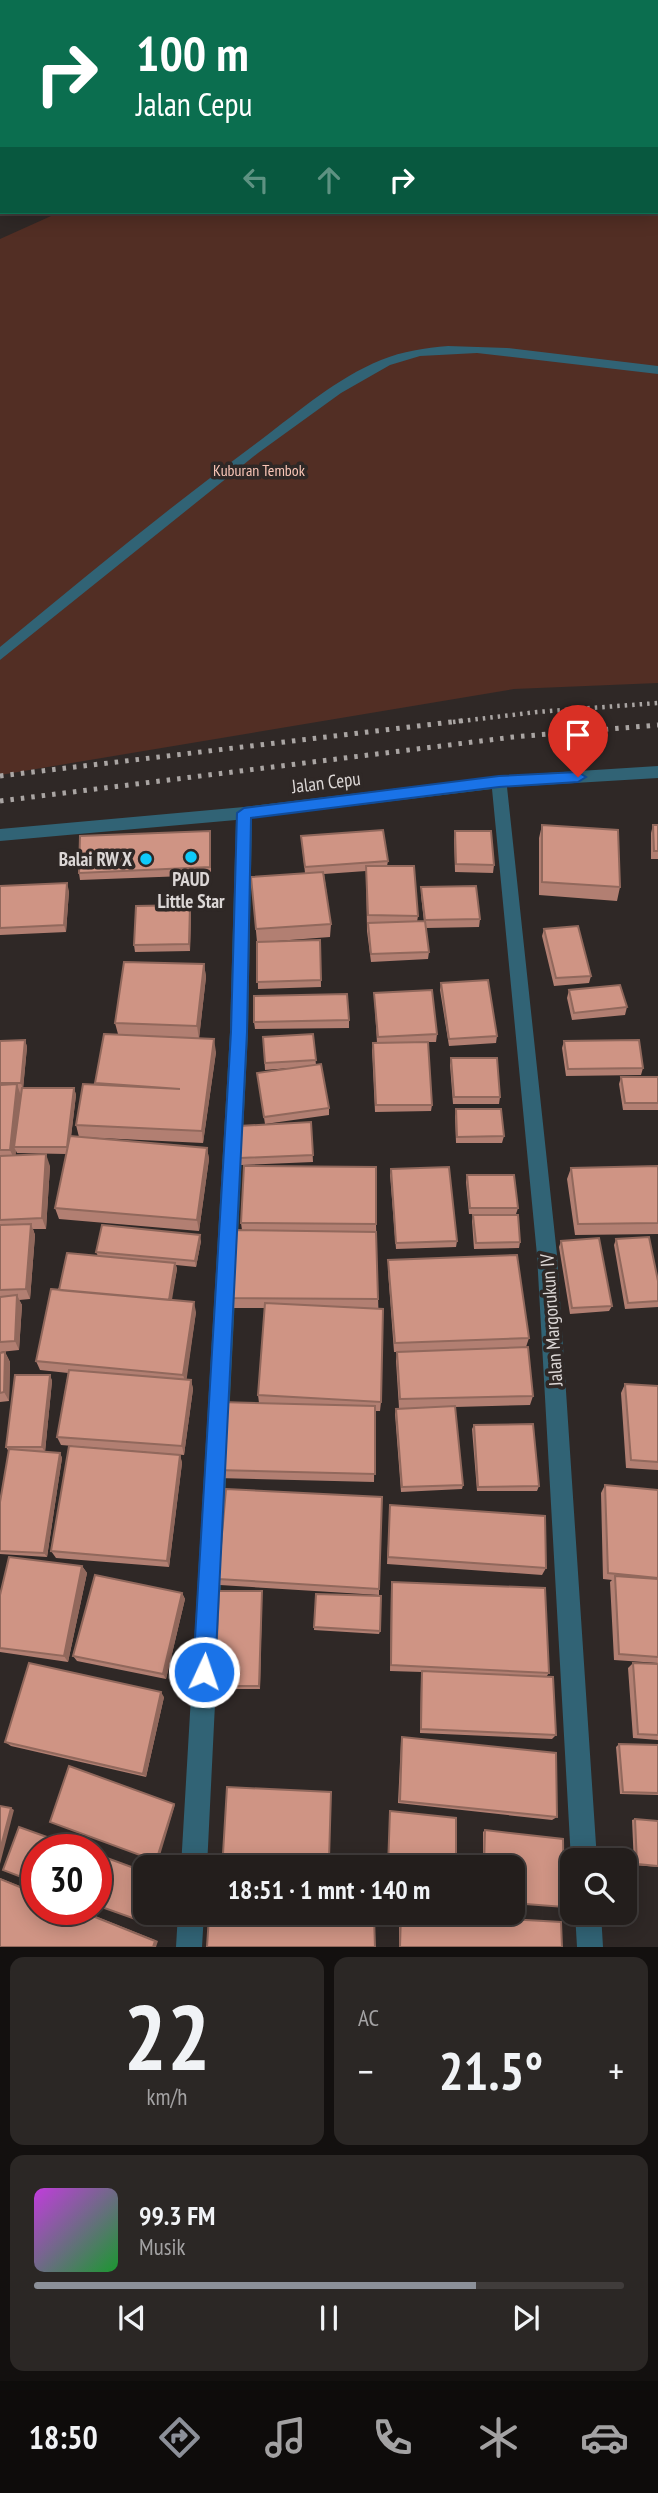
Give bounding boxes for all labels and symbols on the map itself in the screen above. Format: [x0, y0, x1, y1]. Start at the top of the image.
park label: Kuburan Tembok [213, 460, 306, 480]
pin [548, 705, 608, 777]
street label: Jalan Cepu [289, 766, 362, 798]
place label: Balai RW X [59, 847, 132, 871]
marker: PAUD Little Star [183, 849, 199, 865]
marker: Balai RW X [138, 851, 154, 867]
place label: PAUD Little Star [157, 867, 225, 913]
street label: Jalan Margorukun IV [534, 1253, 568, 1388]
position arrow [167, 1635, 241, 1709]
speed limit sign: 30 [21, 1834, 112, 1925]

